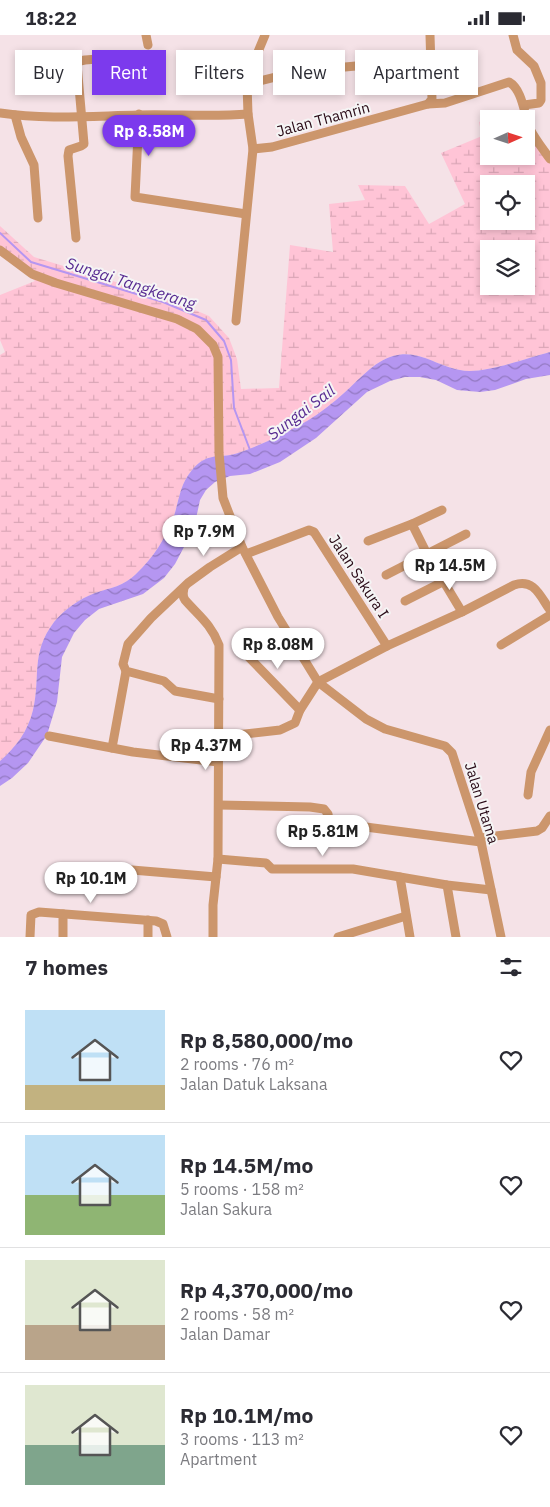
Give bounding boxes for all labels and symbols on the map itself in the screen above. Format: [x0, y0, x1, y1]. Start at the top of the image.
street label: Jalan Thamrin [274, 97, 372, 141]
north arrow [480, 110, 535, 165]
pin: Rp 8.58M [97, 115, 201, 157]
water label: Sungai Tangkerang [64, 253, 199, 314]
water label: Sungai Sail [263, 380, 339, 444]
pin: Rp 7.9M [158, 515, 250, 557]
street label: Jalan Sakura I [325, 531, 393, 621]
pin: Rp 14.5M [398, 549, 502, 591]
pin: Rp 8.08M [226, 627, 330, 670]
pin: Rp 4.37M [154, 729, 258, 771]
street label: Jalan Utama [461, 760, 503, 846]
pin: Rp 5.81M [271, 815, 375, 857]
pin: Rp 10.1M [39, 861, 143, 904]

